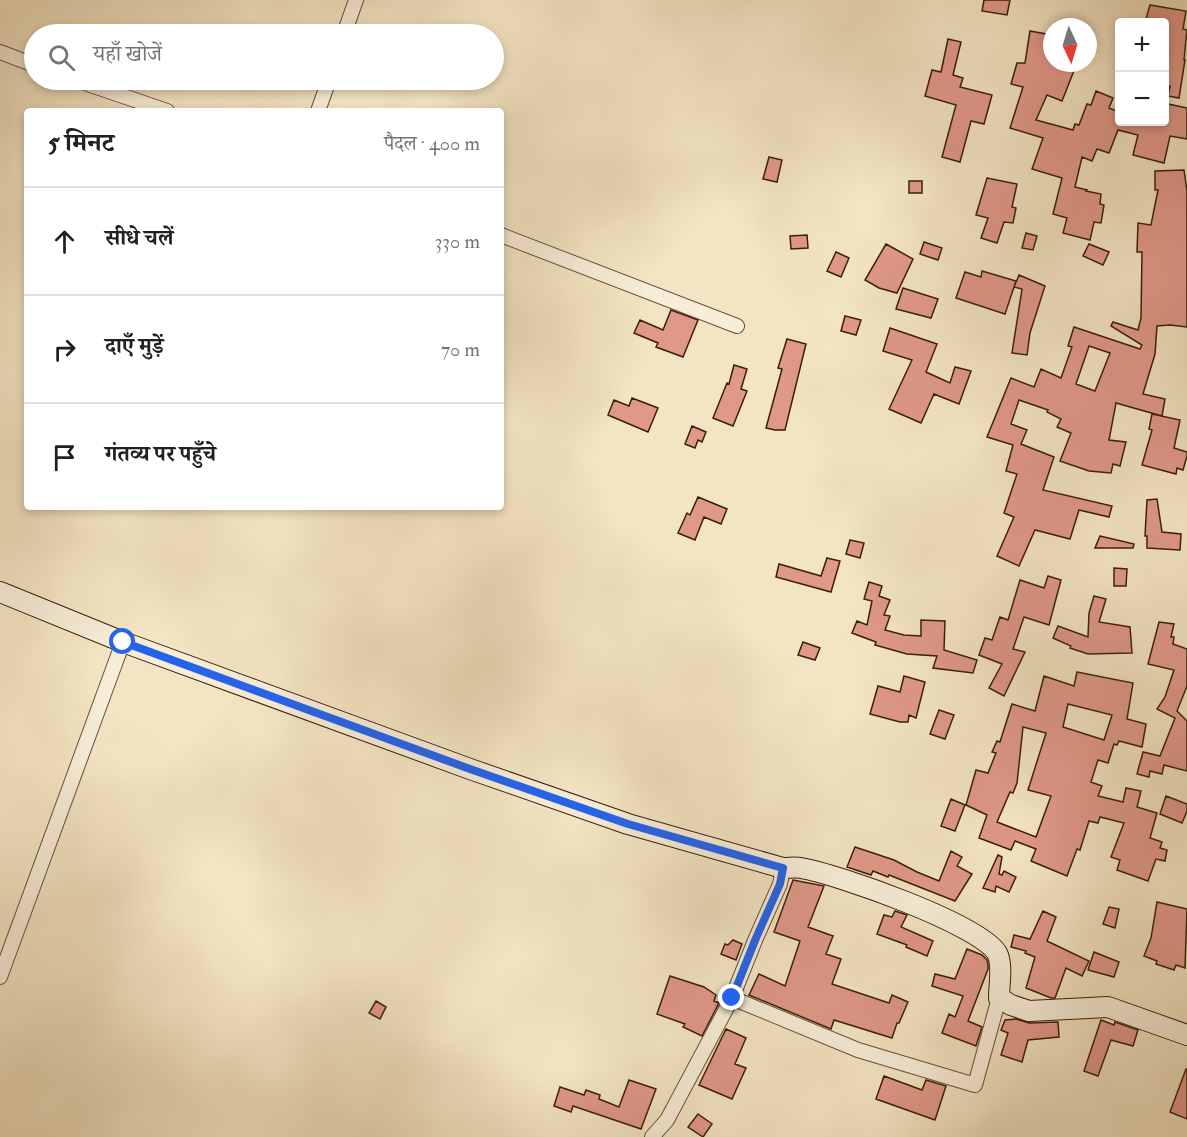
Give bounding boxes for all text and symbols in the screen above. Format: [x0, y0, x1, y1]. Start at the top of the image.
north arrow [1043, 18, 1097, 72]
map controls [1115, 18, 1169, 126]
button: + [1115, 18, 1169, 72]
search box [24, 24, 504, 90]
text: यहाँ खोजें [93, 40, 162, 68]
icon: search [45, 41, 78, 74]
button: − [1115, 72, 1169, 126]
text: 5 मिनट [48, 127, 114, 159]
text: पैदल · 400 m [384, 131, 480, 156]
text: सीधे चलें [105, 224, 173, 252]
icon: ahead [48, 225, 81, 258]
text: 330 m [435, 229, 480, 254]
text: दाएँ मुड़ें [105, 332, 164, 360]
icon: right [48, 333, 81, 366]
text: 70 m [441, 337, 480, 362]
text: गंतव्य पर पहुँचे [105, 440, 216, 468]
icon: arrive [48, 441, 81, 474]
route start [109, 628, 135, 654]
route end [718, 984, 744, 1010]

